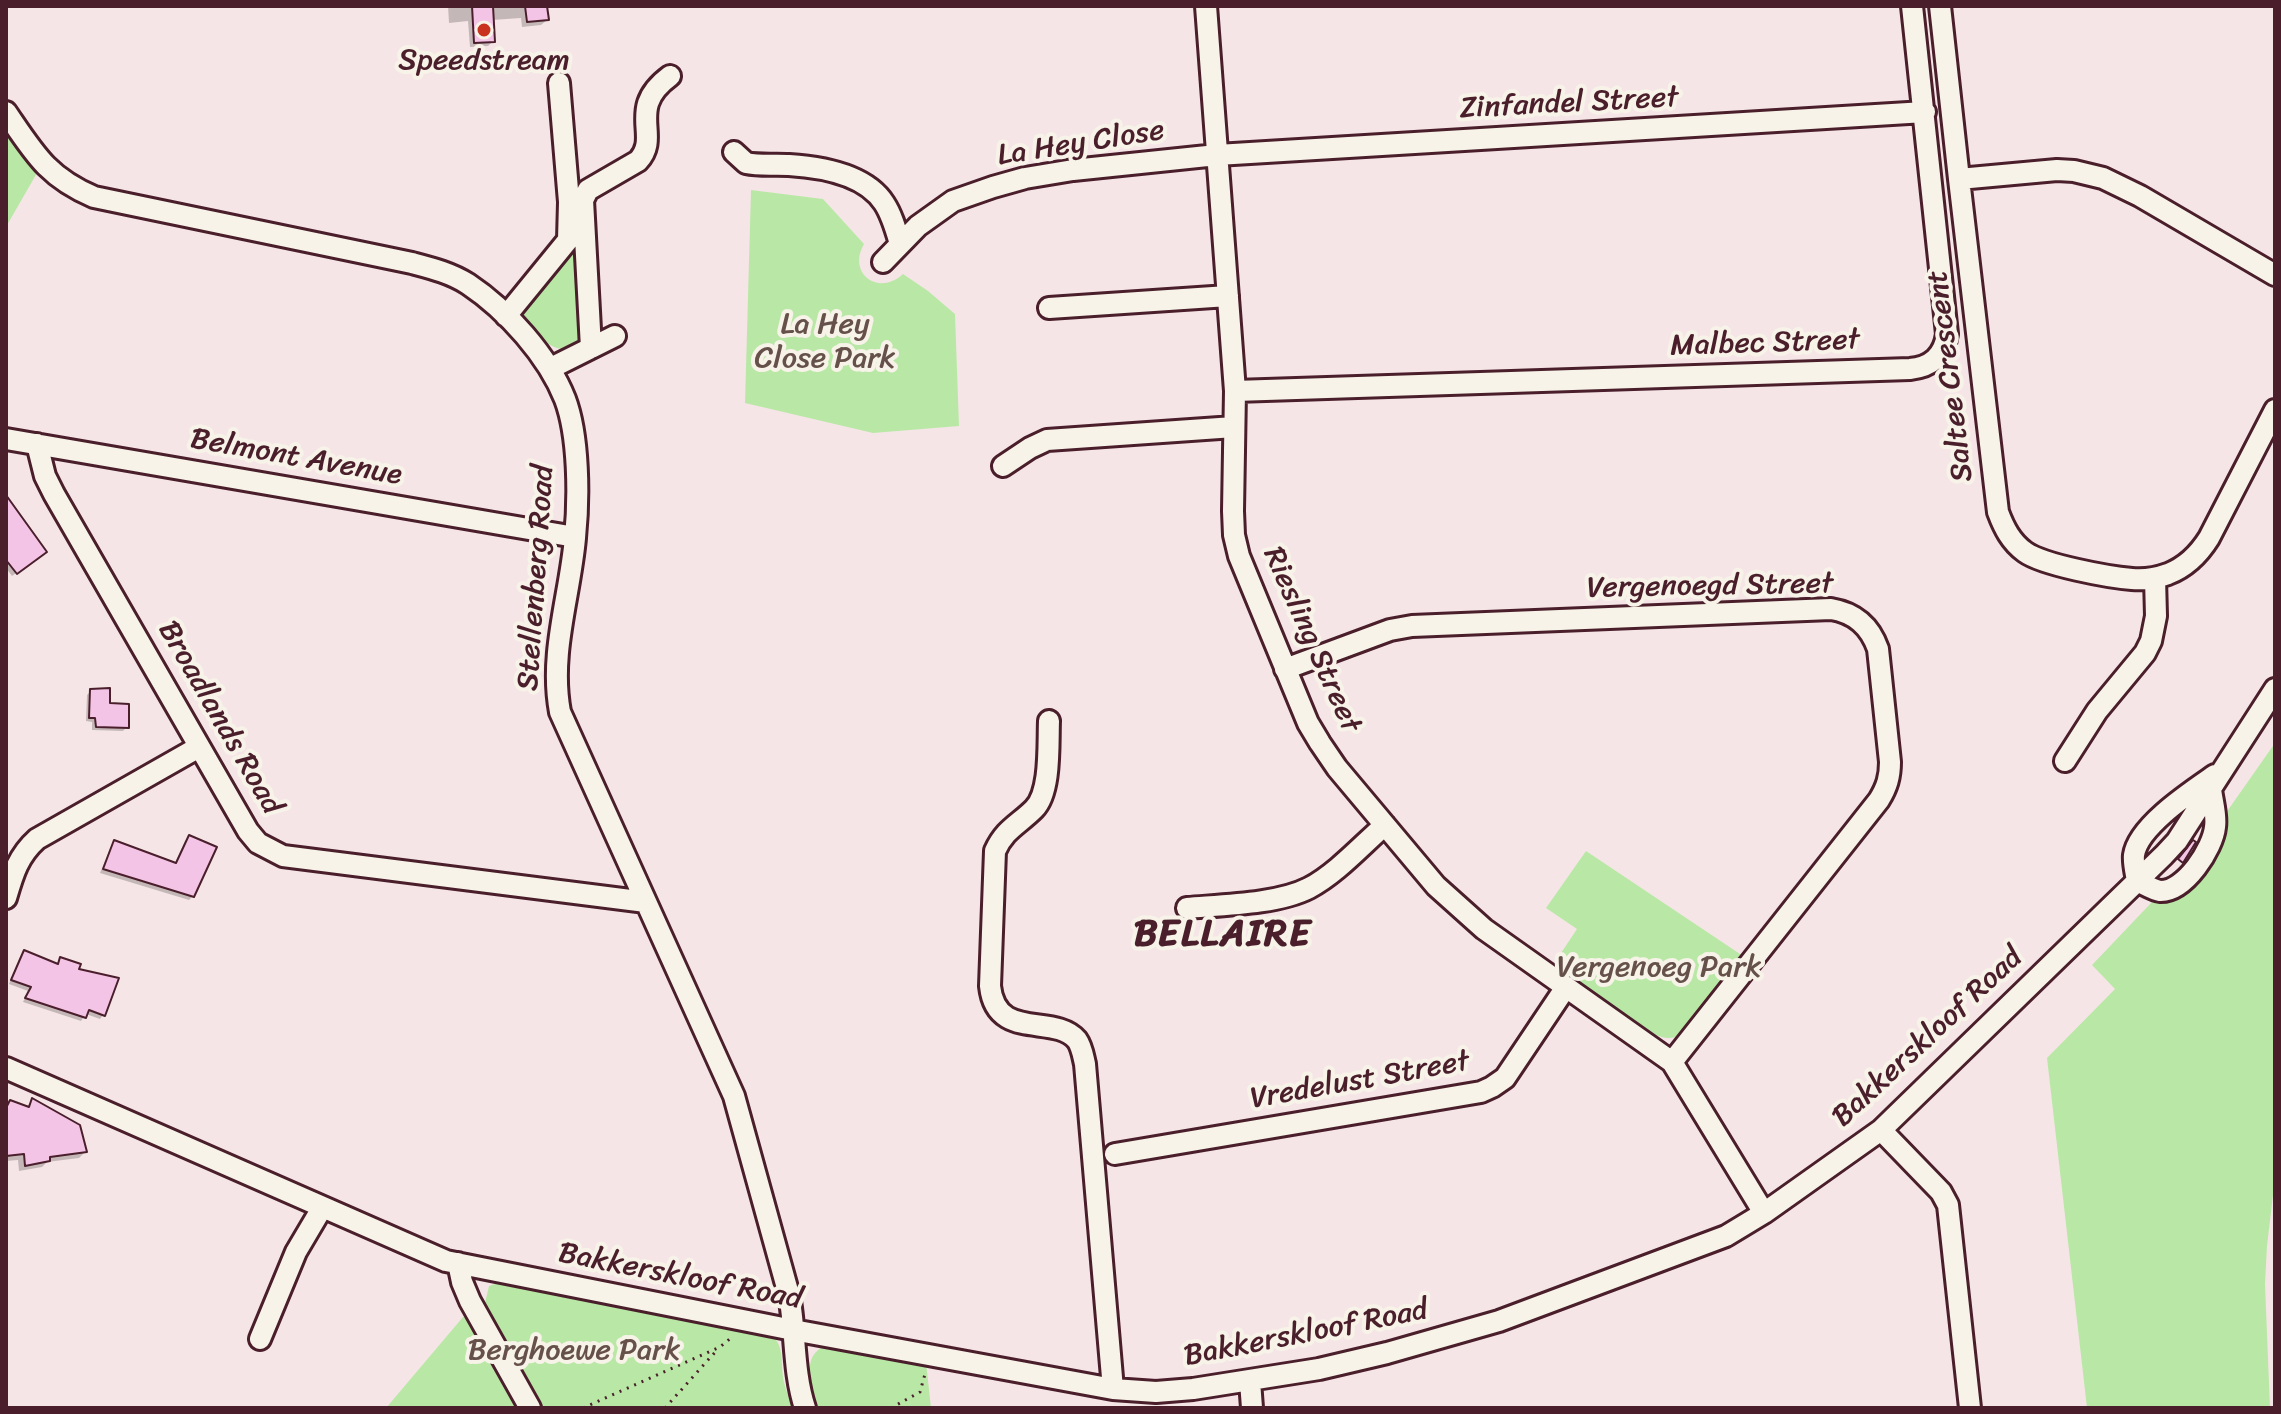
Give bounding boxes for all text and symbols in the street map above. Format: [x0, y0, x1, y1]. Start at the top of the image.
marker: Speedstream [475, 21, 493, 39]
place label: Speedstream [398, 43, 570, 79]
street label: Zinfandel Street [1459, 80, 1679, 128]
street label: La Hey Close [995, 113, 1167, 175]
street label: Saltee Crescent [1920, 268, 1982, 484]
park label: La Hey Close Park [754, 307, 896, 378]
street label: Malbec Street [1670, 323, 1860, 365]
street label: Belmont Avenue [187, 422, 405, 494]
street label: Stellenberg Road [511, 464, 563, 692]
street label: Riesling Street [1254, 542, 1368, 738]
street label: Vergenoegd Street [1587, 567, 1833, 607]
street label: Broadlands Road [149, 615, 289, 821]
district label: BELLAIRE [1136, 912, 1310, 958]
street label: Bakkerskloof Road [1825, 940, 2031, 1136]
park label: Vergenoeg Park [1557, 950, 1761, 986]
street label: Vredelust Street [1248, 1044, 1472, 1118]
street label: Bakkerskloof Road [555, 1236, 805, 1318]
street label: Bakkerskloof Road [1181, 1293, 1431, 1375]
park label: Berghoewe Park [468, 1333, 680, 1369]

